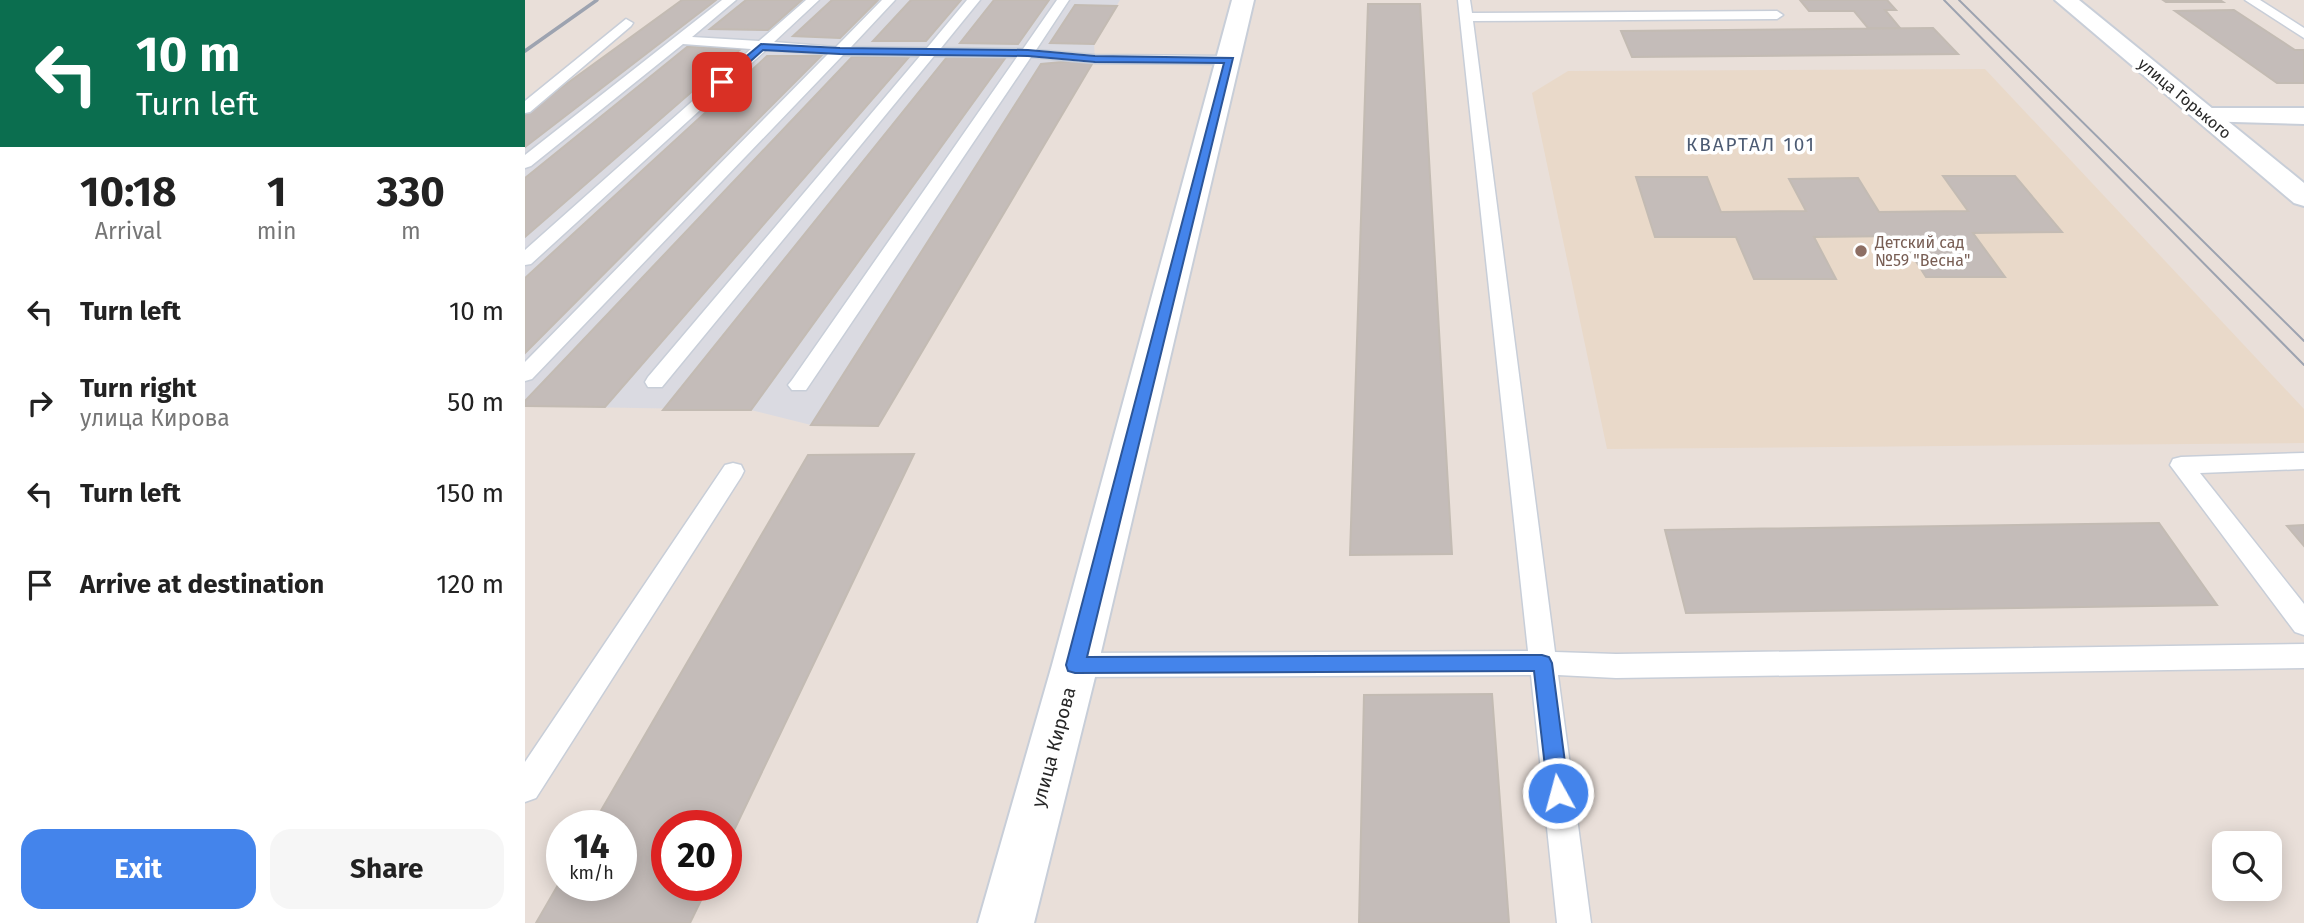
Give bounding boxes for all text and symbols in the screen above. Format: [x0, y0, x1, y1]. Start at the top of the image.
text: 10 m [136, 25, 240, 84]
icon: left [21, 28, 112, 119]
pin [692, 52, 752, 112]
street label: улица Горького [2134, 54, 2235, 143]
icon: arrive [703, 63, 741, 101]
text: Turn left [136, 85, 258, 123]
district label: КВАРТАЛ 101 [1686, 133, 1816, 156]
text: 10:18 [80, 167, 177, 217]
text: 1 [267, 167, 286, 217]
text: 330 [377, 167, 445, 217]
text: Arrival [95, 217, 162, 245]
text: min [257, 217, 297, 245]
text: m [401, 217, 421, 245]
place label: Детский сад №59 "Весна" [1874, 233, 1970, 270]
marker: Детский сад №59 "Весна" [1853, 243, 1869, 259]
icon: left [21, 293, 59, 331]
text: Turn left [80, 296, 181, 327]
text: 10 m [449, 296, 504, 327]
text: Turn right [80, 373, 197, 404]
icon: right [21, 384, 59, 422]
text: 50 m [447, 387, 504, 418]
text: улица Кирова [80, 404, 230, 432]
icon: left [21, 475, 59, 513]
text: Turn left [80, 478, 181, 509]
text: 150 m [436, 478, 504, 509]
icon: arrive [21, 566, 59, 604]
text: Arrive at destination [80, 569, 324, 600]
text: 120 m [436, 569, 504, 600]
street label: улица Кирова [1026, 684, 1081, 810]
position arrow [1521, 756, 1595, 830]
speed limit sign: 20 [651, 810, 742, 901]
text: 14 [573, 825, 610, 867]
button: Exit [21, 829, 256, 909]
button: Share [270, 829, 504, 909]
map controls [2212, 831, 2282, 901]
button: search [2212, 831, 2282, 901]
text: km/h [569, 862, 614, 884]

